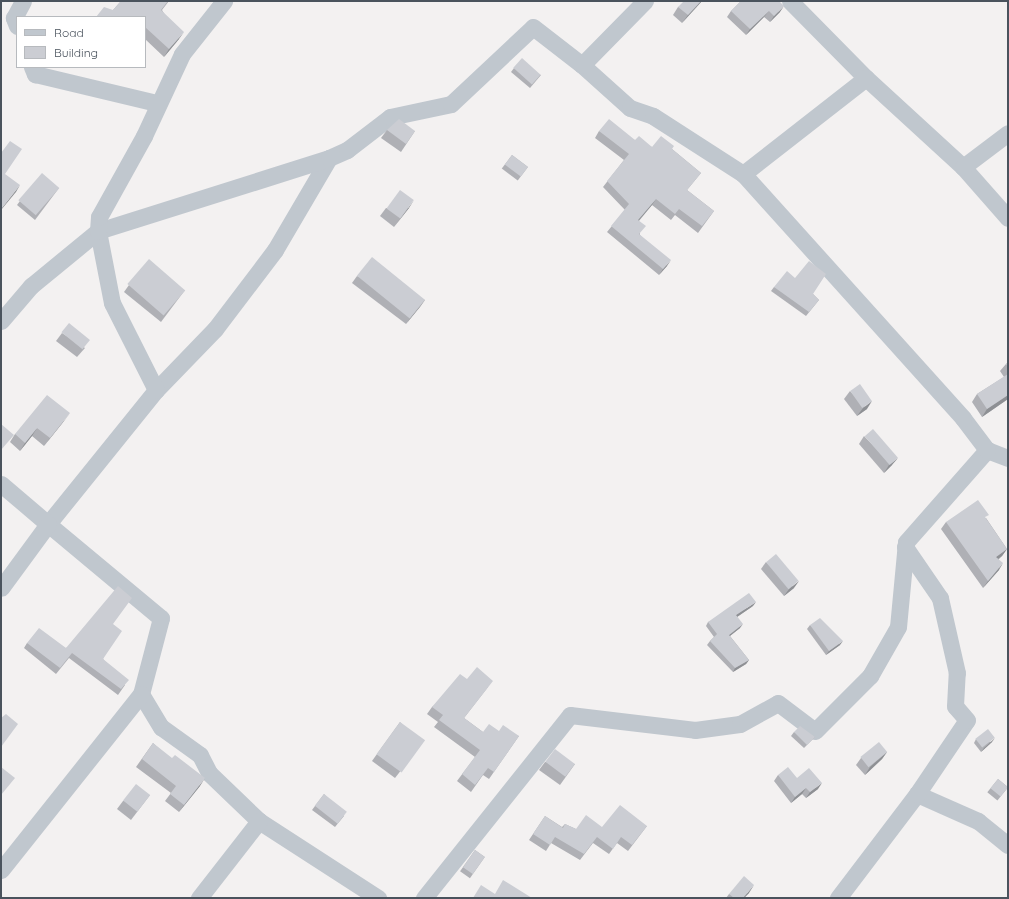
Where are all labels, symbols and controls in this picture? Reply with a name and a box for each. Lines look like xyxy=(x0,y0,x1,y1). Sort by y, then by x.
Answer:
legend xyxy=(16,16,146,68)
text: Road xyxy=(54,25,84,40)
text: Building xyxy=(54,45,98,60)

